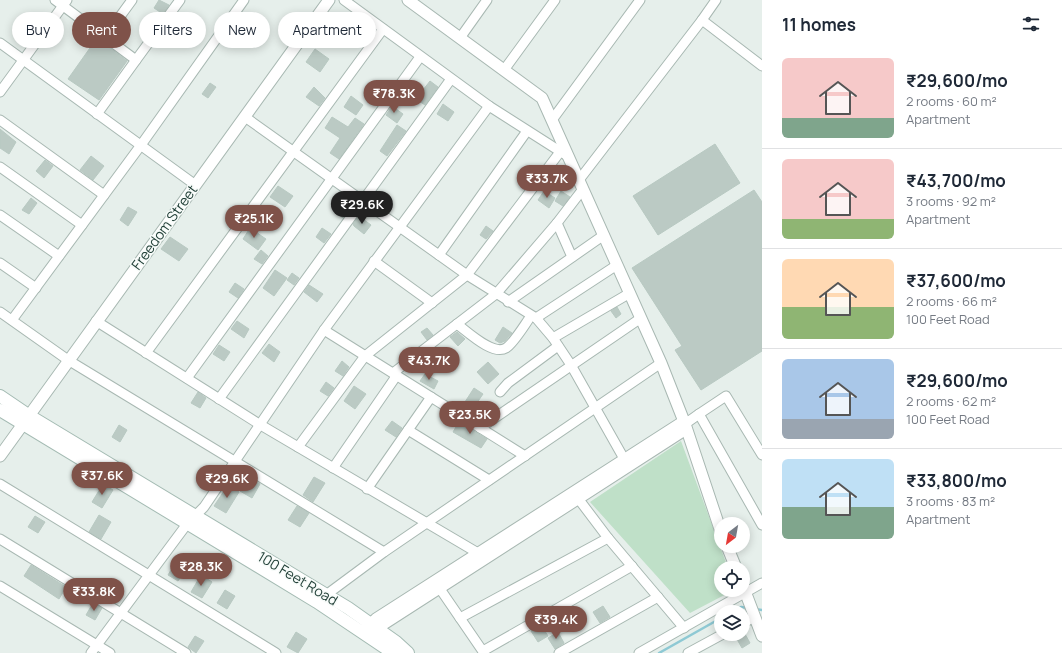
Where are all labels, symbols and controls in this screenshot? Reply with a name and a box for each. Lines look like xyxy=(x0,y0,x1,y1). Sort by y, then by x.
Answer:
chip: Buy xyxy=(12,12,64,48)
chip: Rent xyxy=(72,12,131,48)
chip: Filters xyxy=(139,12,206,48)
chip: New xyxy=(214,12,270,48)
chip: Apartment xyxy=(278,12,376,48)
text: 11 homes xyxy=(782,13,856,36)
icon: filters xyxy=(1020,13,1042,35)
text: ₹29,600/mo xyxy=(906,69,1008,92)
icon: home xyxy=(814,74,862,122)
pin: ₹78.3K xyxy=(361,80,427,114)
text: ₹78.3K xyxy=(373,84,415,102)
text: 2 rooms · 60 m² xyxy=(906,92,997,110)
text: Apartment xyxy=(906,110,970,128)
pin: ₹33.7K xyxy=(514,165,580,199)
text: ₹33.7K xyxy=(526,169,568,187)
text: ₹43,700/mo xyxy=(906,169,1006,192)
icon: home xyxy=(814,175,862,223)
street label: Freedom Street xyxy=(127,180,202,273)
pin: ₹29.6K xyxy=(329,191,395,225)
text: 3 rooms · 92 m² xyxy=(906,192,996,210)
text: ₹29.6K xyxy=(340,195,384,213)
pin: ₹25.1K xyxy=(221,205,287,239)
text: ₹25.1K xyxy=(234,209,274,227)
text: Apartment xyxy=(906,210,970,228)
text: ₹37,600/mo xyxy=(906,269,1006,292)
icon: home xyxy=(814,275,862,323)
text: 2 rooms · 66 m² xyxy=(906,292,997,310)
text: 100 Feet Road xyxy=(906,310,990,328)
pin: ₹43.7K xyxy=(396,347,462,381)
text: ₹43.7K xyxy=(408,351,450,369)
text: ₹29,600/mo xyxy=(906,369,1008,392)
icon: home xyxy=(814,375,862,423)
text: 2 rooms · 62 m² xyxy=(906,392,996,410)
pin: ₹23.5K xyxy=(437,401,503,435)
text: ₹23.5K xyxy=(448,405,492,423)
text: 100 Feet Road xyxy=(906,410,990,428)
pin: ₹37.6K xyxy=(69,462,135,496)
pin: ₹29.6K xyxy=(194,465,260,499)
text: ₹37.6K xyxy=(81,466,123,484)
text: ₹29.6K xyxy=(205,469,249,487)
text: ₹33,800/mo xyxy=(906,469,1007,492)
icon: home xyxy=(814,475,862,523)
text: 3 rooms · 83 m² xyxy=(906,492,995,510)
text: Apartment xyxy=(906,510,970,528)
north arrow xyxy=(714,517,750,553)
map controls xyxy=(714,517,750,641)
street label: 100 Feet Road xyxy=(254,547,342,609)
pin: ₹28.3K xyxy=(168,553,234,587)
text: ₹28.3K xyxy=(179,557,223,575)
button: locate xyxy=(714,561,750,597)
pin: ₹33.8K xyxy=(61,578,127,612)
text: ₹33.8K xyxy=(72,582,116,600)
button: layers xyxy=(714,605,750,641)
pin: ₹39.4K xyxy=(523,606,589,640)
text: ₹39.4K xyxy=(534,610,578,628)

